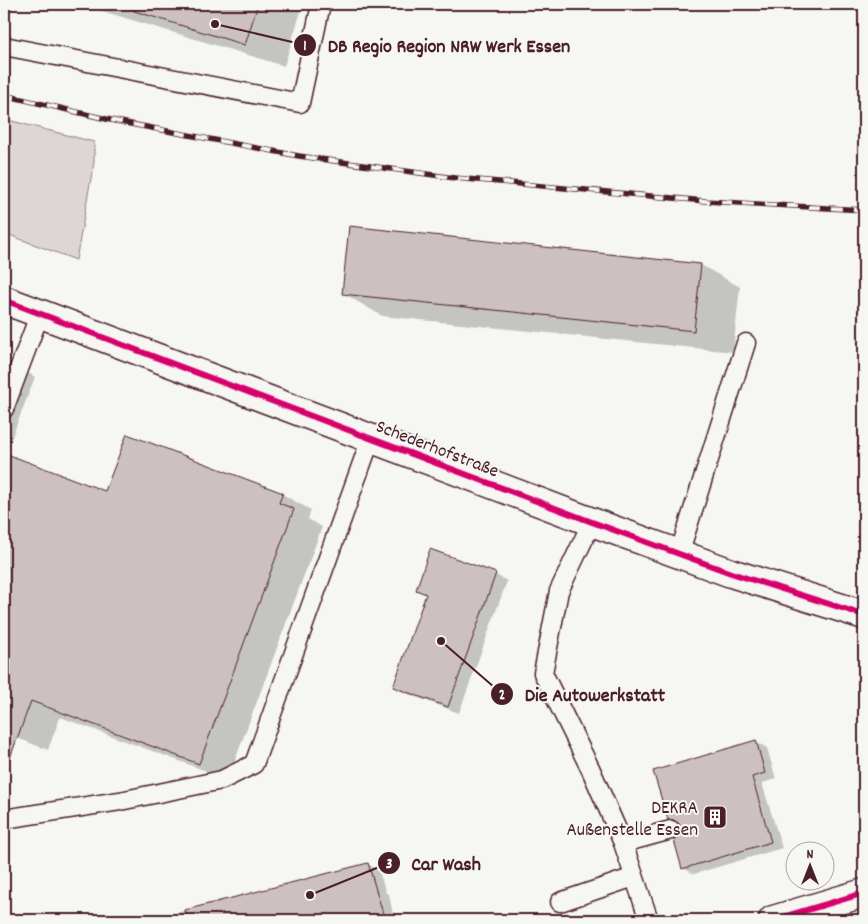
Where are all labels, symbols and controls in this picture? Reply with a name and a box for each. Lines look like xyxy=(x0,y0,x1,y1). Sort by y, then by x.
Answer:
callout: DB Regio Region NRW Werk Essen xyxy=(293,28,581,63)
text: DB Regio Region NRW Werk Essen xyxy=(328,34,570,62)
text: 1 xyxy=(303,36,307,58)
street label: Schederhofstraße xyxy=(371,414,502,486)
callout: Die Autowerkstatt xyxy=(489,676,675,711)
text: Die Autowerkstatt xyxy=(525,683,666,711)
text: 2 xyxy=(499,685,505,707)
place label: DEKRA Außenstelle Essen xyxy=(566,796,698,845)
building icon: DEKRA Außenstelle Essen xyxy=(702,804,728,830)
north arrow xyxy=(786,842,836,892)
callout: Car Wash xyxy=(376,845,491,880)
text: N xyxy=(807,845,814,865)
text: Car Wash xyxy=(411,852,481,880)
text: 3 xyxy=(386,854,393,876)

